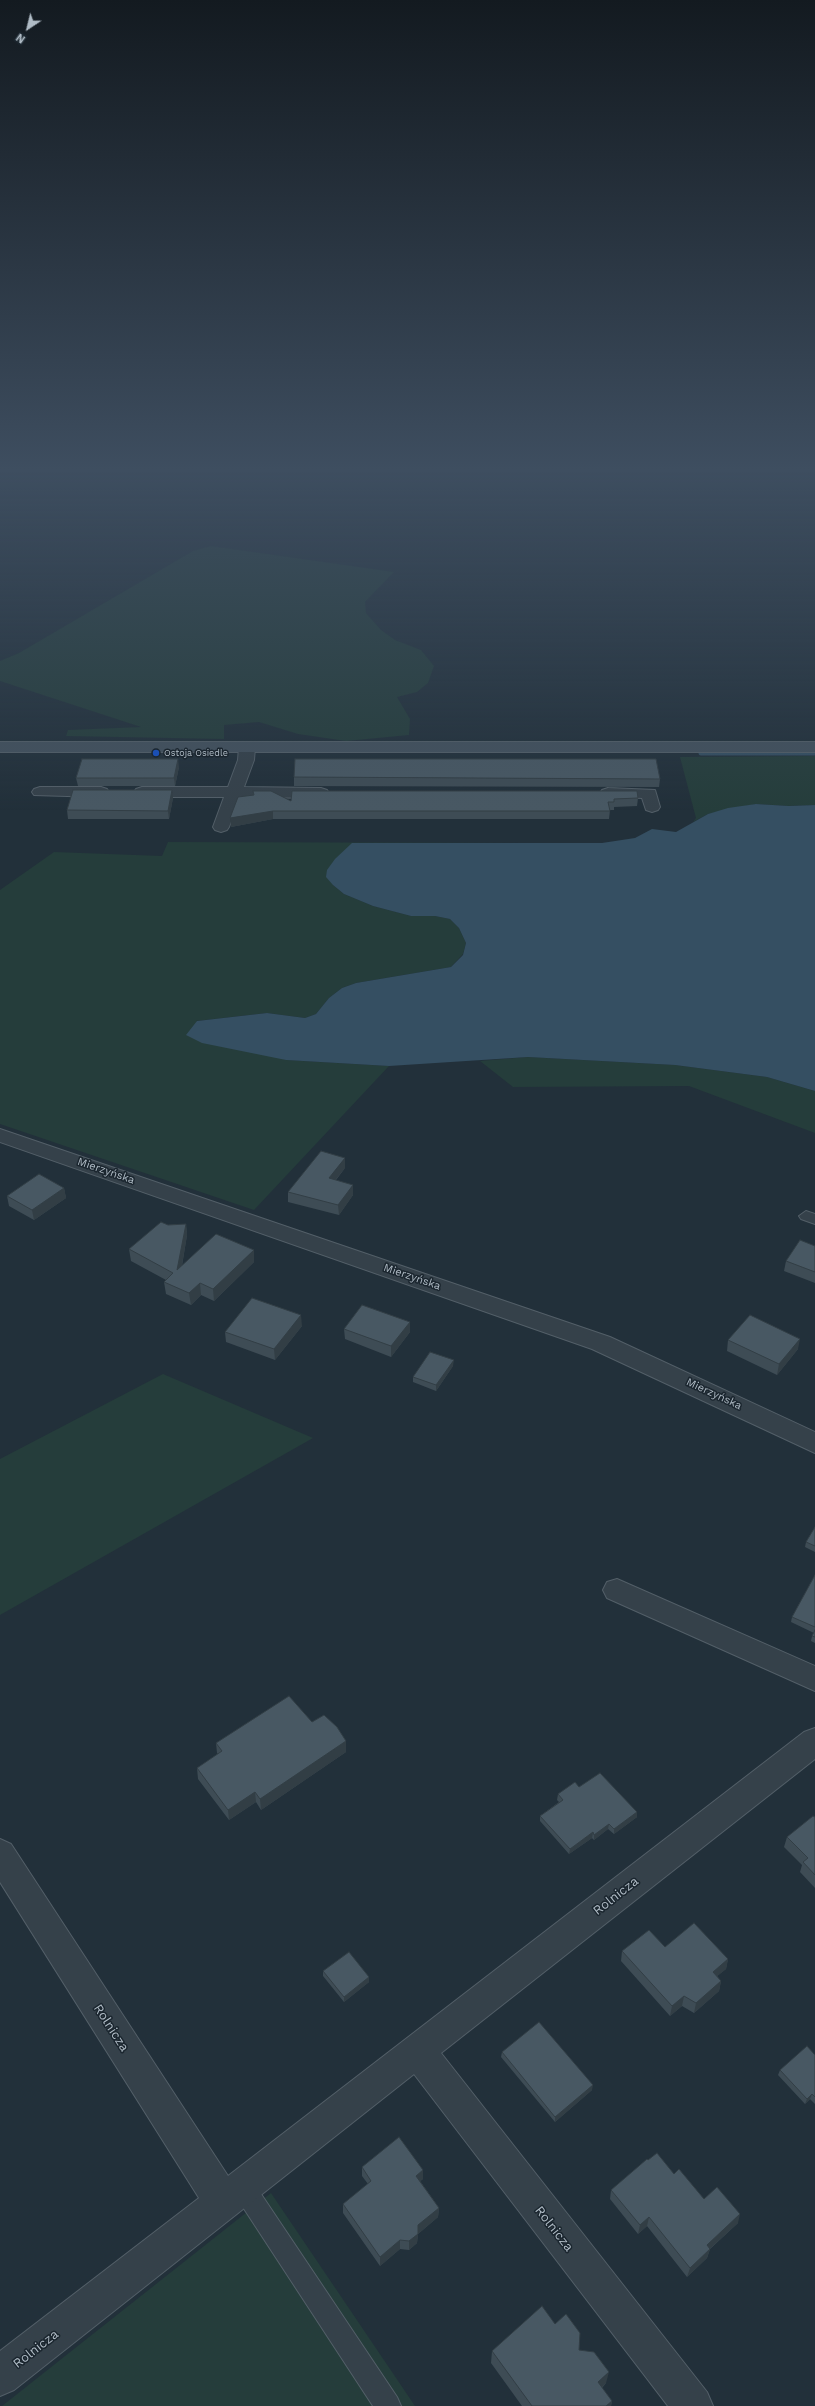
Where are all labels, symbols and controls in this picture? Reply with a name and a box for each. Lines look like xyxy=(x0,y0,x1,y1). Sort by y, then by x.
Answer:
north arrow xyxy=(8,8,48,48)
text: N xyxy=(14,31,28,46)
marker: Ostoja Osiedle xyxy=(151,748,161,758)
place label: Ostoja Osiedle xyxy=(164,748,228,758)
street label: Mierzyńska xyxy=(76,1155,136,1187)
street label: Mierzyńska xyxy=(382,1261,442,1293)
street label: Mierzyńska xyxy=(684,1375,744,1413)
street label: Rolnicza xyxy=(590,1873,642,1919)
street label: Rolnicza xyxy=(90,2001,132,2055)
street label: Rolnicza xyxy=(531,2203,577,2255)
street label: Rolnicza xyxy=(10,2326,62,2372)

